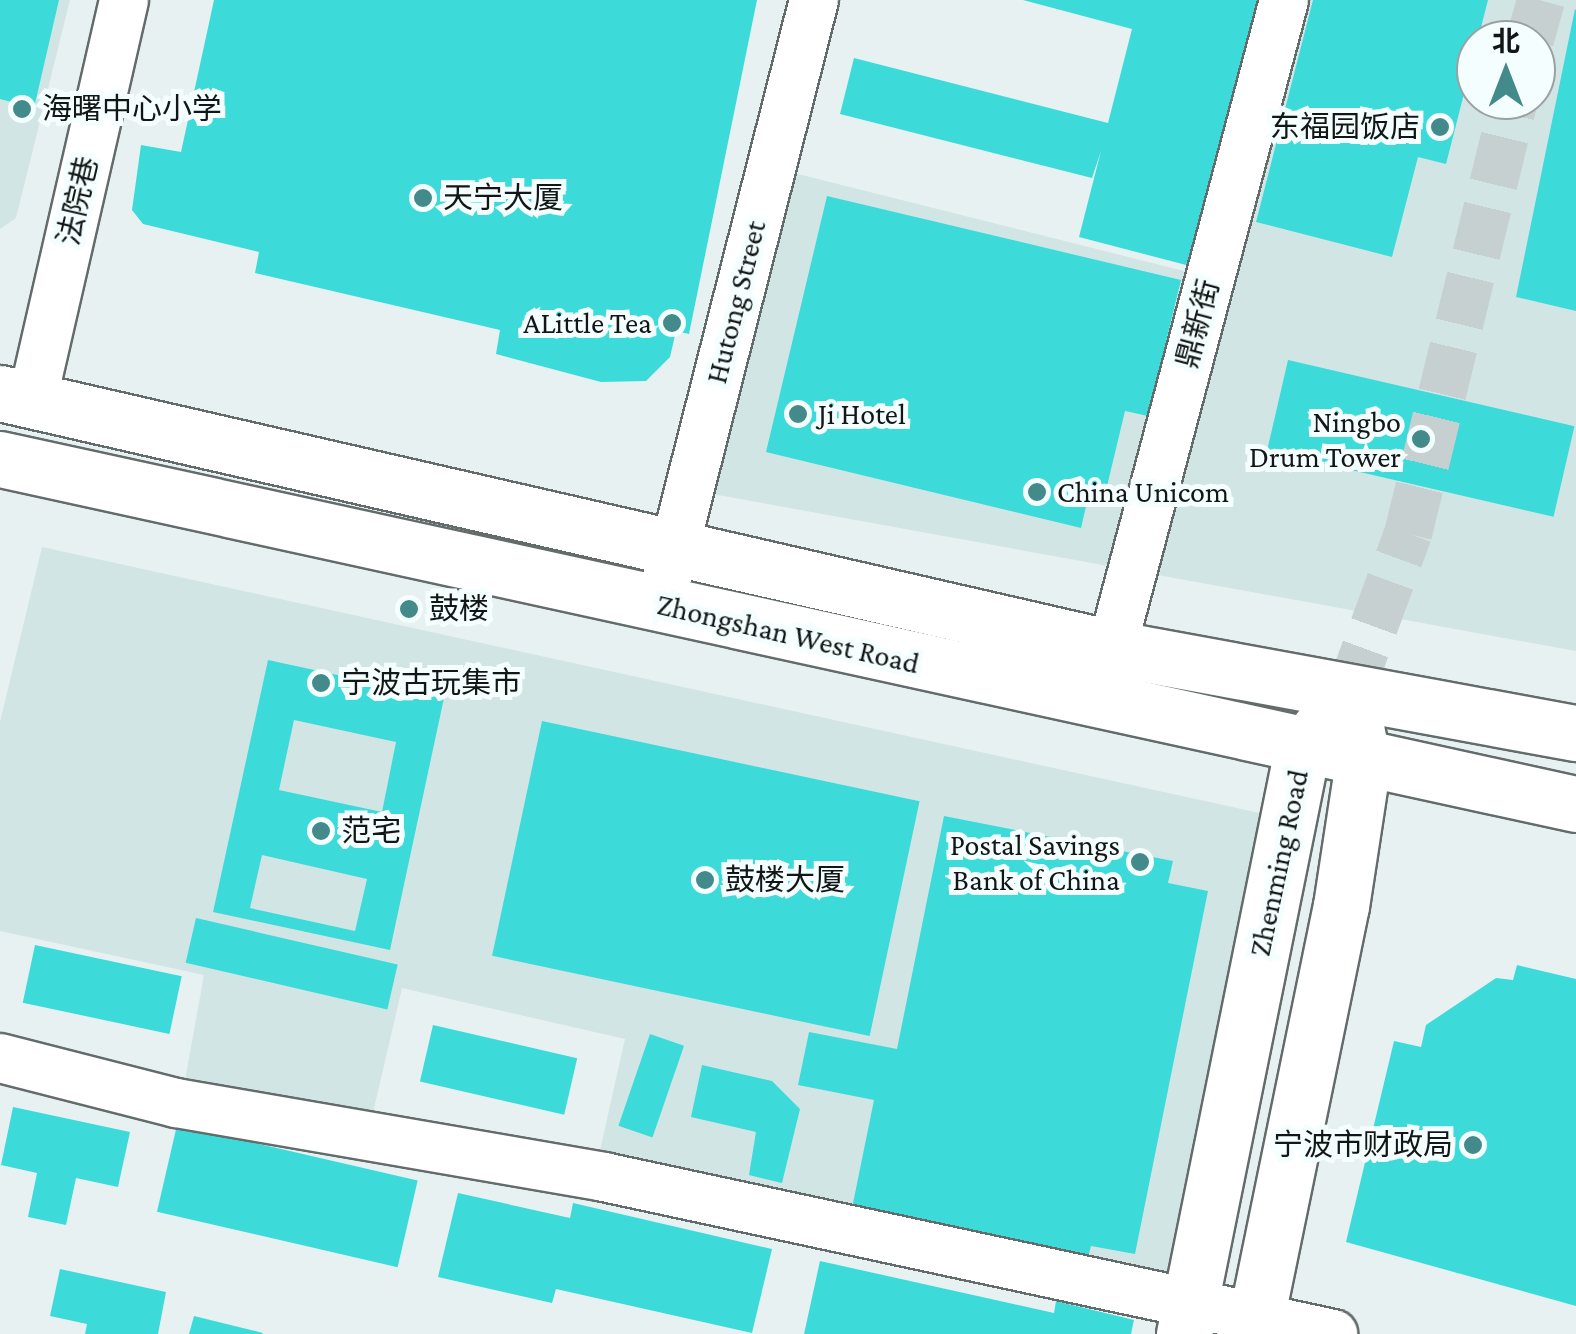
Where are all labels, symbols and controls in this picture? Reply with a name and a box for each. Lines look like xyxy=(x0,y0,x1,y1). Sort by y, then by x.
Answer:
north arrow xyxy=(1456,20,1556,120)
text: 北 xyxy=(1492,26,1520,57)
place label: 海曙中心小学 xyxy=(42,91,222,127)
marker: 海曙中心小学 xyxy=(11,98,33,120)
place label: 东福园饭店 xyxy=(1270,109,1420,145)
marker: 东福园饭店 xyxy=(1429,116,1451,138)
street label: 法院巷 xyxy=(50,153,106,249)
place label: 天宁大厦 xyxy=(443,180,563,216)
marker: 天宁大厦 xyxy=(412,187,434,209)
street label: Hutong Street xyxy=(698,217,774,387)
street label: 鼎新街 xyxy=(1169,276,1227,372)
place label: ALittle Tea xyxy=(523,305,652,341)
marker: ALittle Tea xyxy=(661,312,683,334)
place label: Ji Hotel xyxy=(818,396,906,432)
marker: Ji Hotel xyxy=(787,403,809,425)
place label: Ningbo Drum Tower xyxy=(1249,404,1401,474)
marker: Ningbo Drum Tower xyxy=(1410,428,1432,450)
place label: China Unicom xyxy=(1057,474,1229,510)
marker: China Unicom xyxy=(1026,481,1048,503)
street label: Zhongshan West Road xyxy=(653,586,923,682)
place label: 鼓楼 xyxy=(429,591,489,627)
marker: 鼓楼 xyxy=(398,598,420,620)
place label: 宁波古玩集市 xyxy=(341,665,521,701)
marker: 宁波古玩集市 xyxy=(310,672,332,694)
street label: Zhenming Road xyxy=(1242,766,1316,960)
place label: 范宅 xyxy=(341,813,401,849)
marker: 范宅 xyxy=(310,820,332,842)
place label: Postal Savings Bank of China xyxy=(950,827,1120,898)
marker: Postal Savings Bank of China xyxy=(1129,851,1151,873)
place label: 鼓楼大厦 xyxy=(725,862,845,898)
marker: 鼓楼大厦 xyxy=(694,869,716,891)
place label: 宁波市财政局 xyxy=(1273,1127,1453,1163)
marker: 宁波市财政局 xyxy=(1462,1134,1484,1156)

